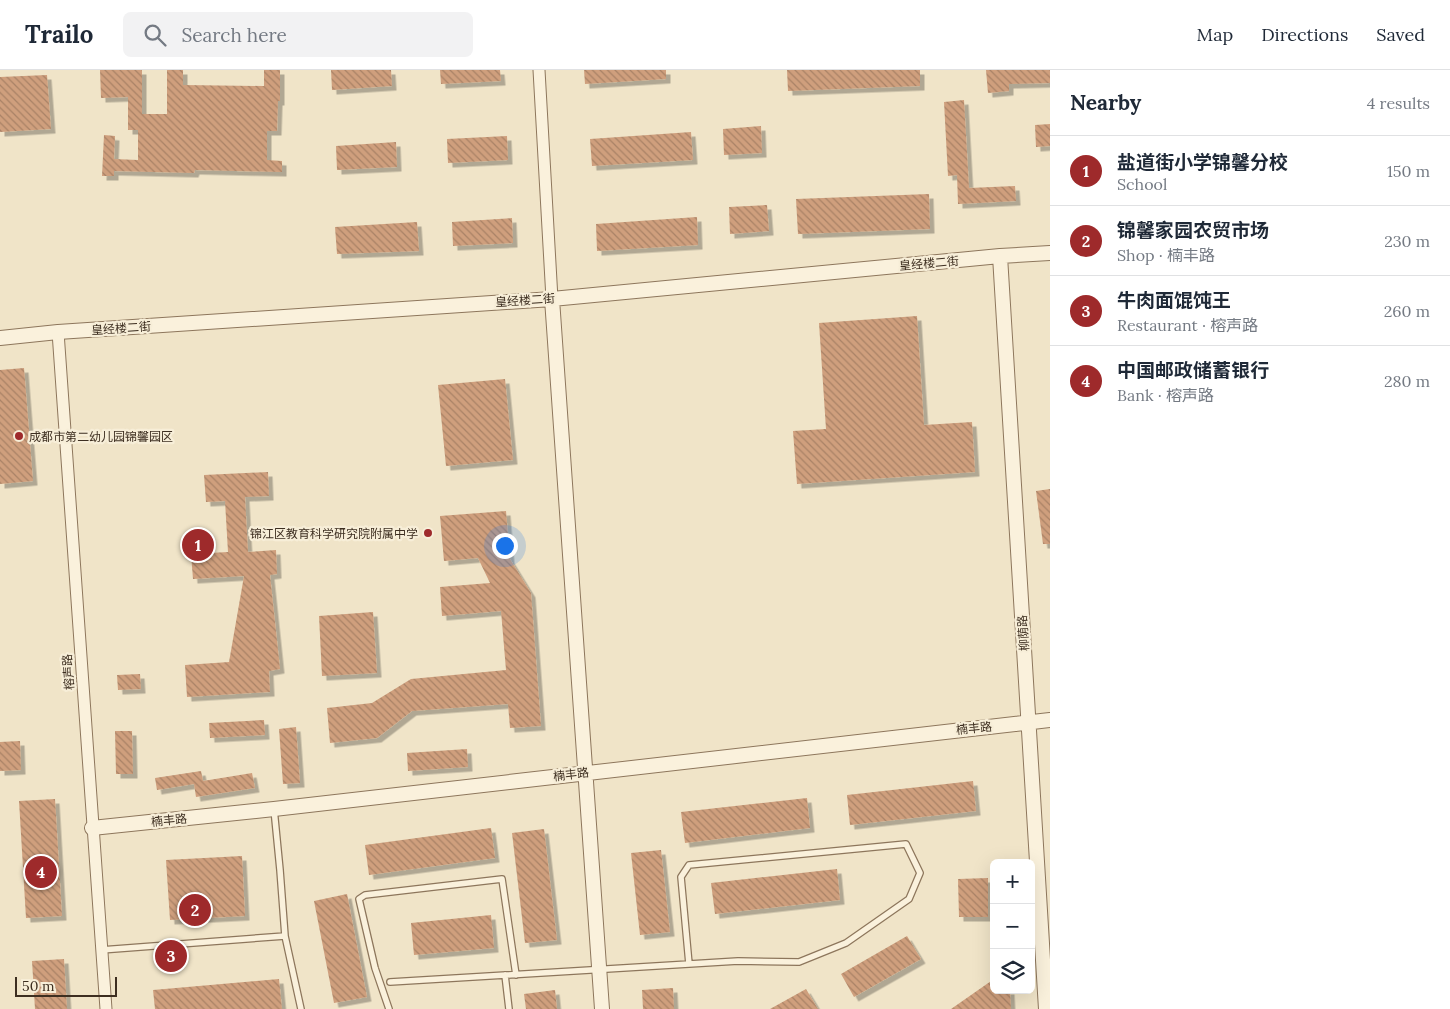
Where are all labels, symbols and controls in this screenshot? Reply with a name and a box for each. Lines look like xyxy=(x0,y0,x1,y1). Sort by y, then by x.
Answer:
search box xyxy=(123,12,473,57)
text: Trailo xyxy=(25,19,93,50)
icon: search xyxy=(141,21,169,49)
text: Search here xyxy=(181,23,287,47)
text: Map xyxy=(1197,23,1233,46)
text: Directions xyxy=(1261,23,1348,46)
text: Saved xyxy=(1376,23,1425,46)
text: Nearby xyxy=(1070,89,1141,116)
text: 4 results xyxy=(1367,93,1430,113)
text: 盐道街小学锦馨分校 xyxy=(1117,150,1288,174)
text: 1 xyxy=(1083,161,1089,181)
text: 150 m xyxy=(1387,161,1430,181)
text: School xyxy=(1117,174,1167,194)
text: 锦馨家园农贸市场 xyxy=(1117,218,1269,242)
text: 2 xyxy=(1082,231,1090,251)
text: 230 m xyxy=(1384,231,1430,251)
text: Shop · 楠丰路 xyxy=(1117,245,1215,265)
street label: 皇经楼二街 xyxy=(898,253,960,273)
text: 牛肉面馄饨王 xyxy=(1117,288,1231,312)
street label: 皇经楼二街 xyxy=(495,290,555,310)
text: 3 xyxy=(1082,301,1090,321)
text: 260 m xyxy=(1384,301,1430,321)
text: Restaurant · 榕声路 xyxy=(1117,315,1258,335)
street label: 皇经楼二街 xyxy=(91,318,151,338)
text: 中国邮政储蓄银行 xyxy=(1117,358,1269,382)
text: 4 xyxy=(1082,371,1090,391)
text: 280 m xyxy=(1384,371,1430,391)
text: Bank · 榕声路 xyxy=(1117,385,1214,405)
place label: 成都市第二幼儿园锦馨园区 xyxy=(29,429,173,444)
marker: 成都市第二幼儿园锦馨园区 xyxy=(13,430,25,442)
pin: 1 xyxy=(182,526,214,564)
place label: 锦江区教育科学研究院附属中学 xyxy=(250,526,418,541)
marker: 锦江区教育科学研究院附属中学 xyxy=(422,527,434,539)
your location xyxy=(492,533,518,559)
street label: 柳荫路 xyxy=(1014,615,1032,651)
street label: 榕声路 xyxy=(59,654,77,690)
street label: 楠丰路 xyxy=(955,719,993,737)
street label: 楠丰路 xyxy=(552,764,590,784)
street label: 楠丰路 xyxy=(150,811,188,829)
pin: 4 xyxy=(25,853,57,891)
map controls xyxy=(990,859,1035,994)
button: + xyxy=(990,859,1035,904)
pin: 2 xyxy=(179,891,211,929)
button: − xyxy=(990,904,1035,949)
pin: 3 xyxy=(155,937,187,975)
button: layers xyxy=(990,949,1035,994)
scale bar xyxy=(15,974,118,997)
text: 50 m xyxy=(22,977,55,995)

